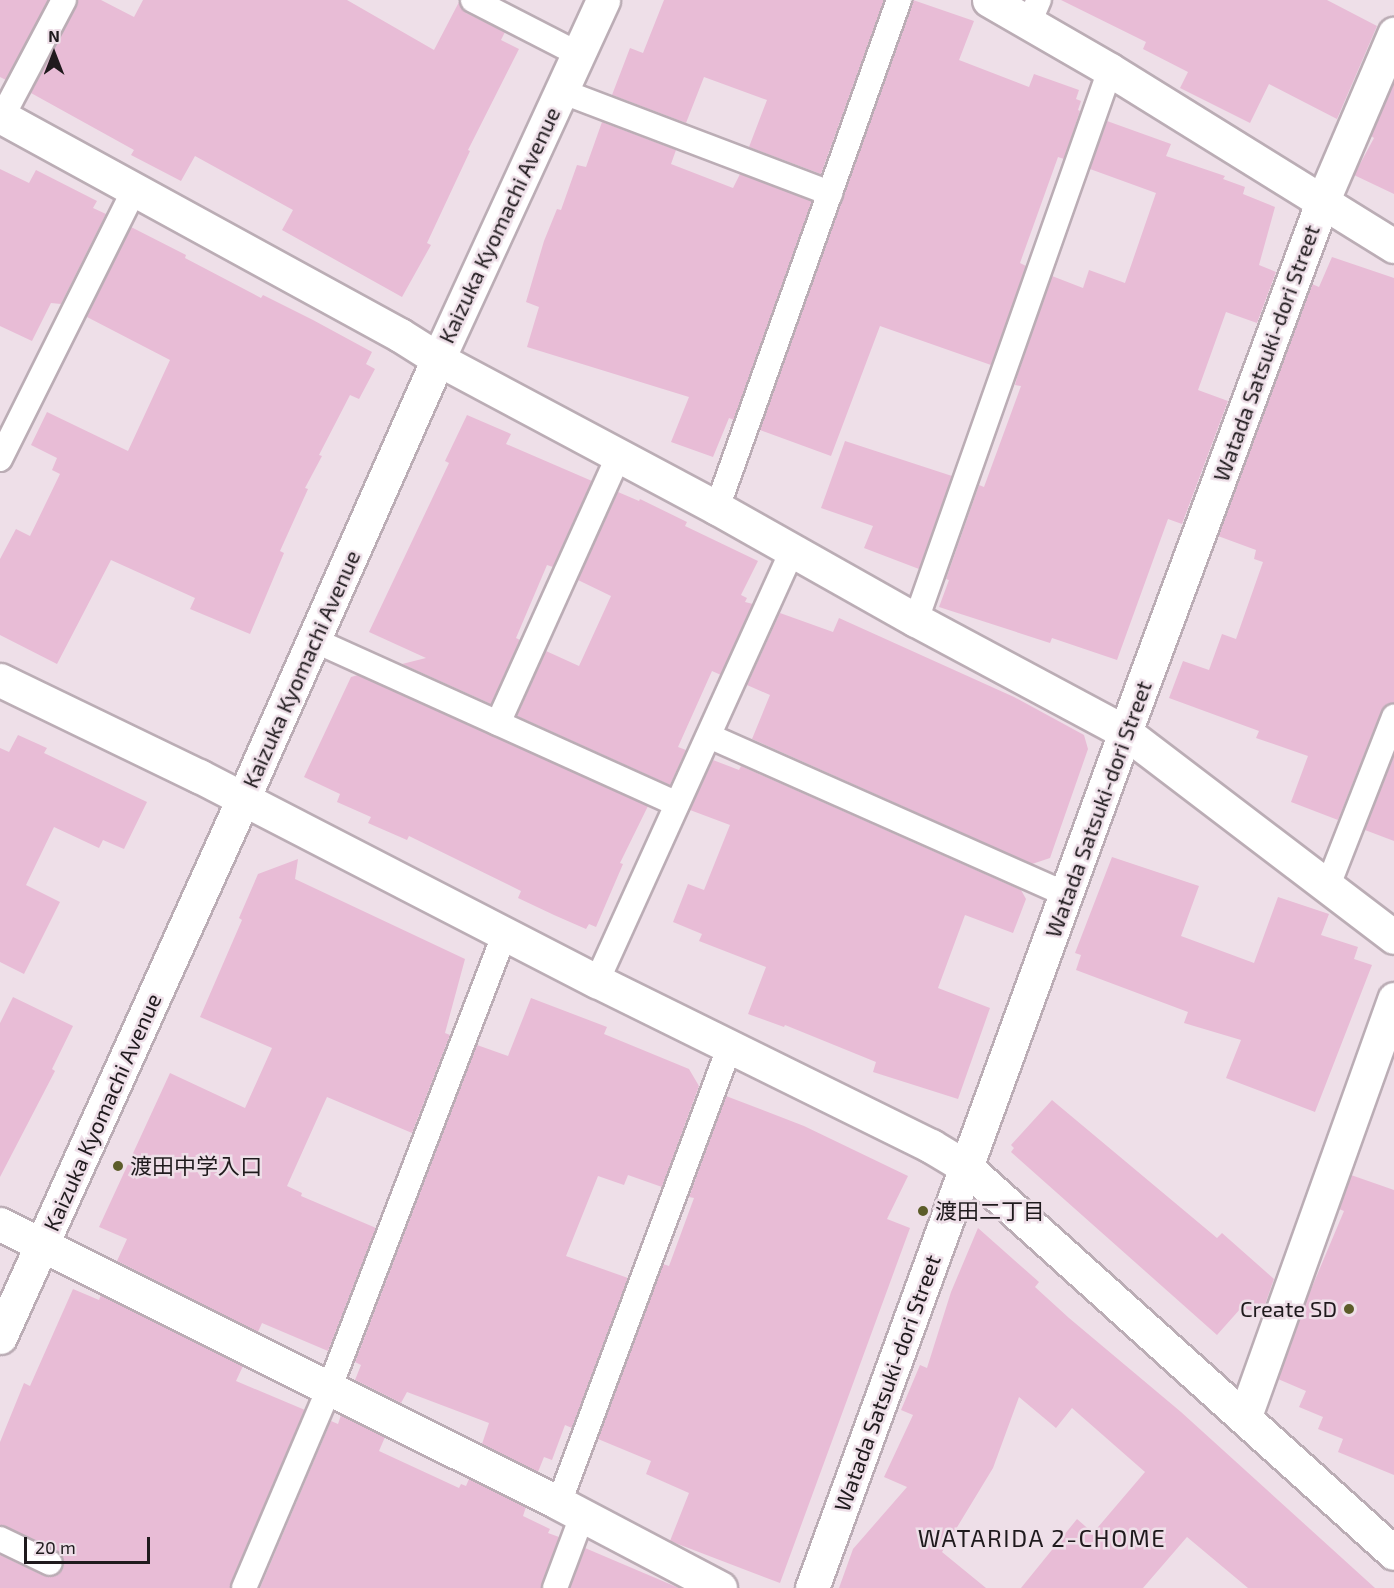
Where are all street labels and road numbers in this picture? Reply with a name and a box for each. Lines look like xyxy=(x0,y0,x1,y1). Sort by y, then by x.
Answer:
street label: Kaizuka Kyomachi Avenue xyxy=(433,103,565,347)
street label: Watada Satsuki-dori Street xyxy=(1207,221,1325,485)
street label: Kaizuka Kyomachi Avenue xyxy=(237,546,365,792)
street label: Watada Satsuki-dori Street xyxy=(1039,677,1157,941)
street label: Kaizuka Kyomachi Avenue xyxy=(38,989,166,1235)
street label: Watada Satsuki-dori Street xyxy=(828,1251,946,1515)

